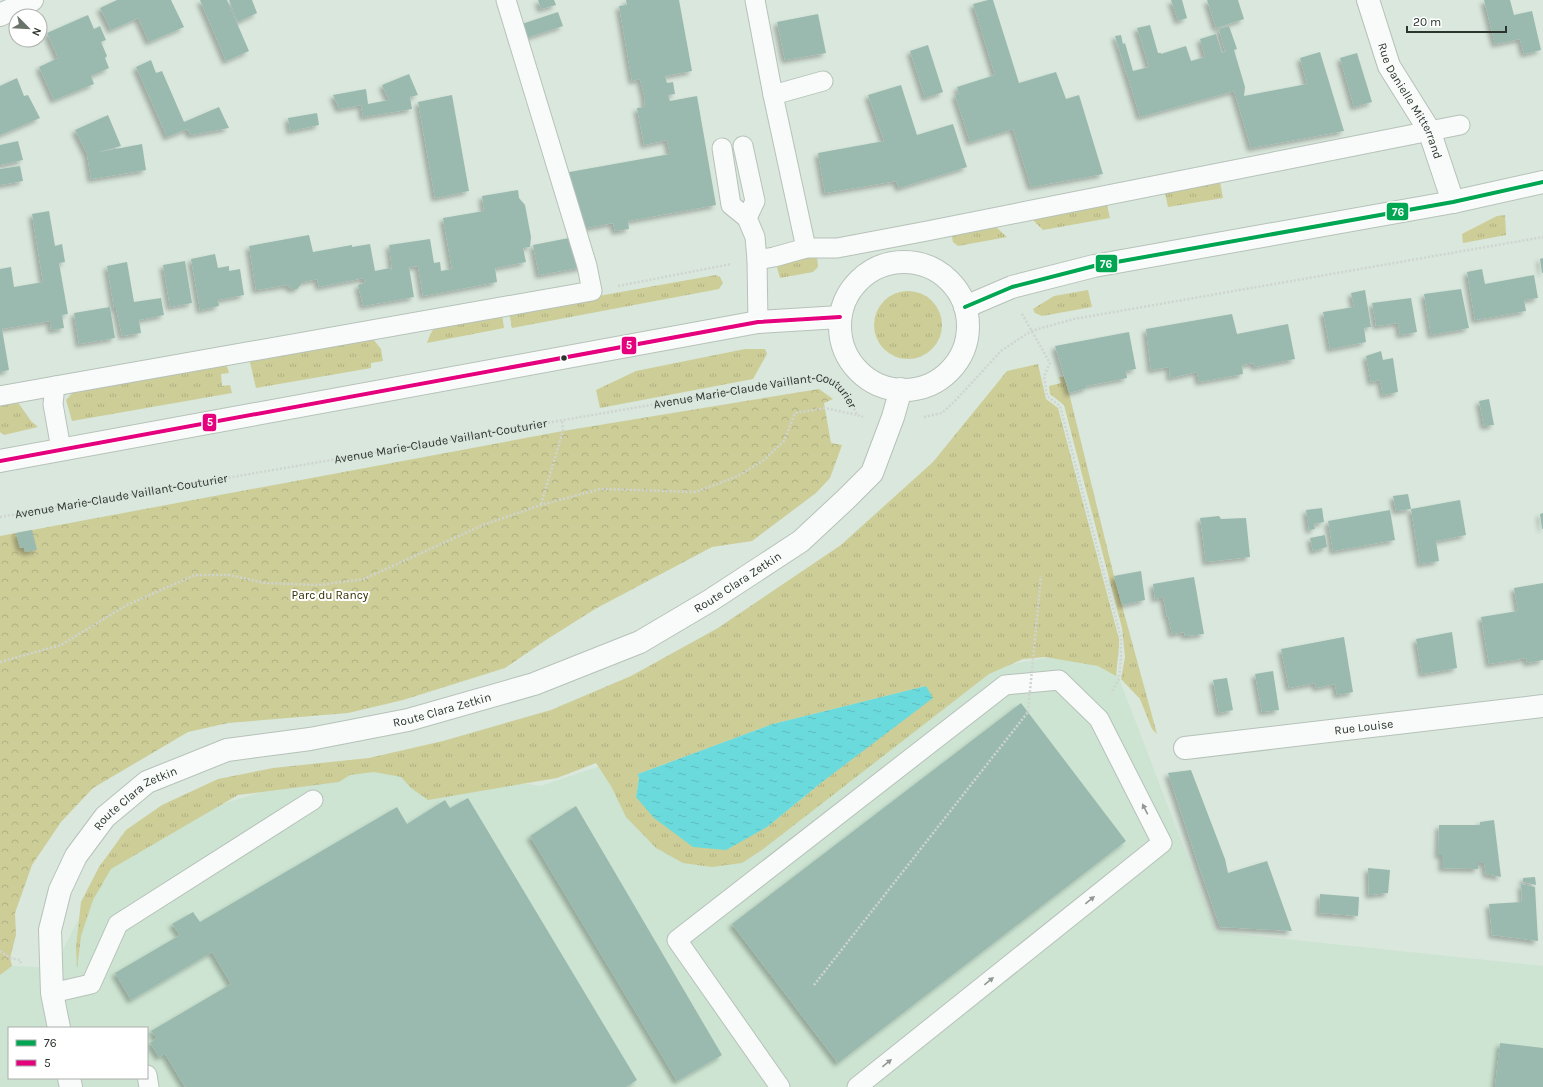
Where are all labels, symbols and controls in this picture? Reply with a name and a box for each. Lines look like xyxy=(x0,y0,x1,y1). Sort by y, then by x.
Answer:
north arrow xyxy=(8,8,48,48)
scale bar xyxy=(1407,8,1506,34)
text: 20 m xyxy=(1413,15,1441,29)
text: N xyxy=(29,26,44,38)
street label: Rue Danielle Mitterrand xyxy=(1375,41,1445,161)
line badge: 76 xyxy=(1386,202,1409,221)
text: 76 xyxy=(1392,206,1404,219)
line badge: 76 xyxy=(1095,254,1118,273)
text: 76 xyxy=(1100,258,1112,271)
line badge: 5 xyxy=(621,336,637,355)
text: 5 xyxy=(626,339,632,352)
unlabelled marker xyxy=(559,353,569,363)
text: Avenue Marie-Claude Vaillant-Couturier xyxy=(652,371,860,411)
street label: Avenue Marie-Claude Vaillant-Couturier xyxy=(644,398,860,420)
line badge: 5 xyxy=(202,413,217,432)
text: 5 xyxy=(207,416,213,429)
street label: Avenue Marie-Claude Vaillant-Couturier xyxy=(333,416,549,466)
street label: Avenue Marie-Claude Vaillant-Couturier xyxy=(14,471,229,521)
street label: Route Clara Zetkin xyxy=(691,549,784,616)
park label: Parc du Rancy xyxy=(292,588,369,602)
street label: Route Clara Zetkin xyxy=(392,690,493,730)
street label: Rue Louise xyxy=(1334,717,1394,737)
street label: Route Clara Zetkin xyxy=(91,764,179,833)
one-way arrow xyxy=(1142,803,1148,815)
one-way arrow xyxy=(1085,896,1096,905)
one-way arrow xyxy=(983,977,994,986)
legend xyxy=(8,1027,148,1079)
text: 76 xyxy=(44,1036,57,1050)
text: 5 xyxy=(44,1056,51,1070)
one-way arrow xyxy=(882,1058,893,1067)

